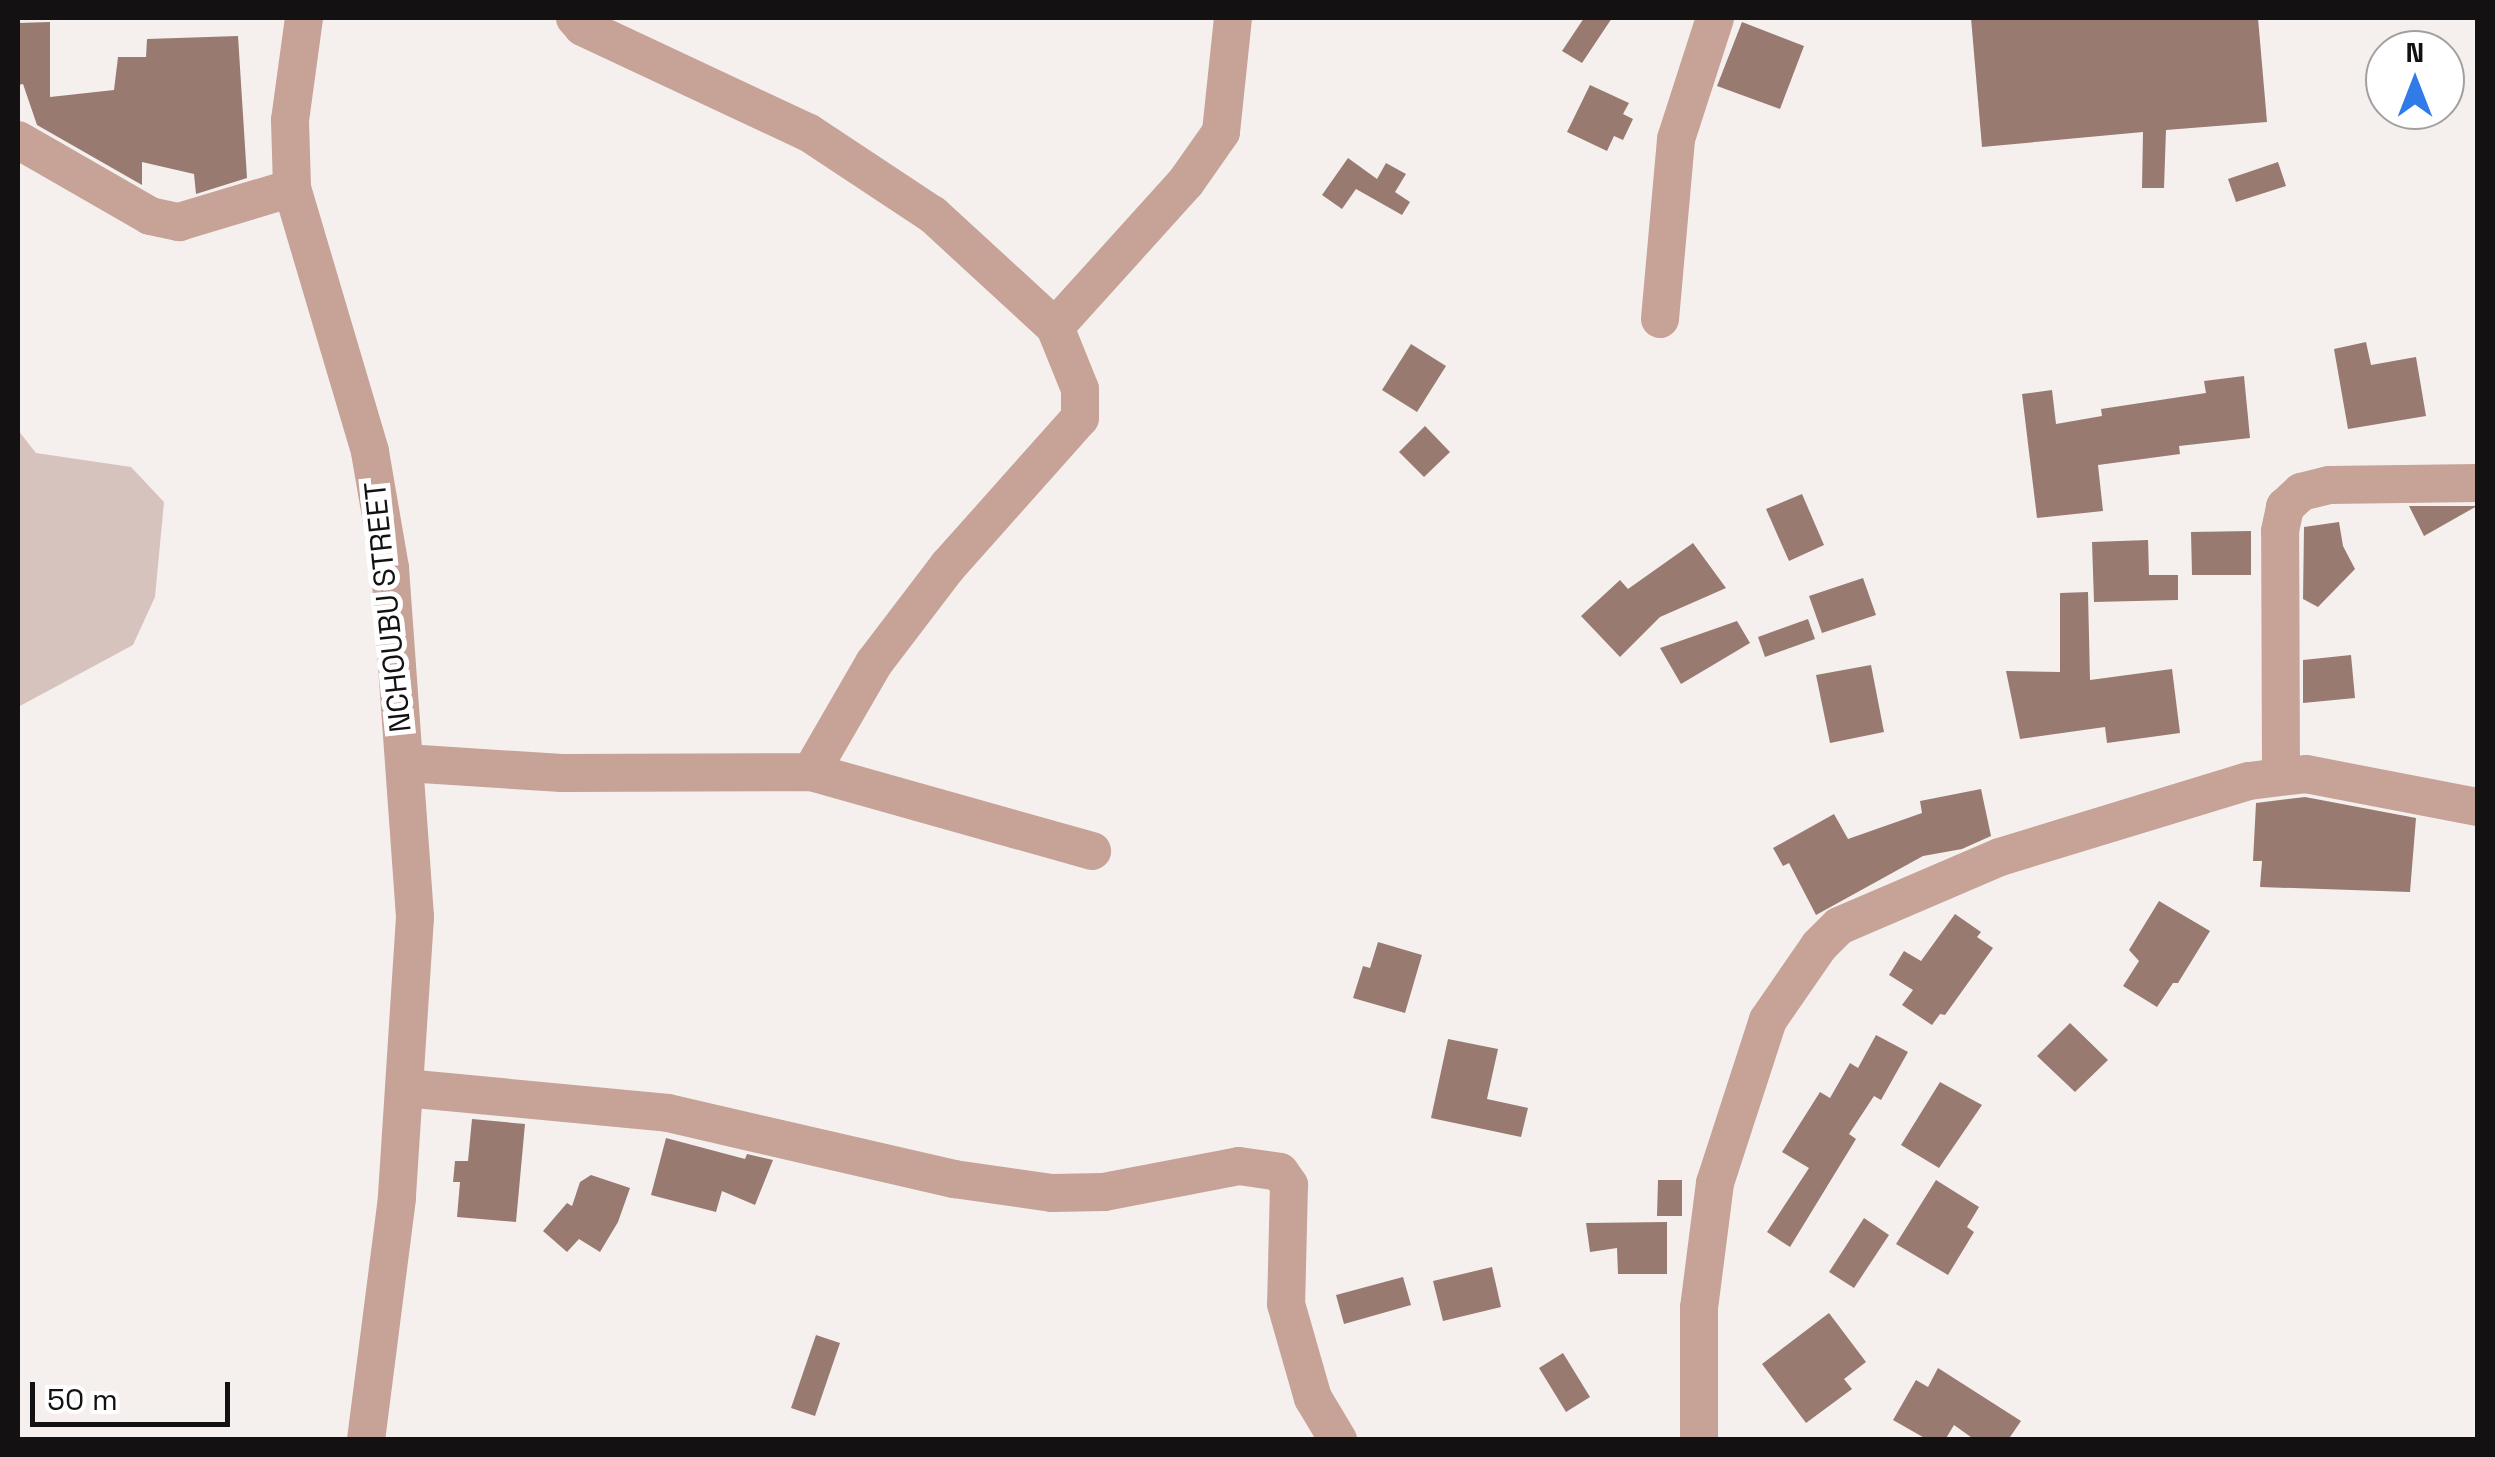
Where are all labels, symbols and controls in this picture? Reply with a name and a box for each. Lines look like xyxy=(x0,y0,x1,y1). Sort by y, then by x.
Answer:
north arrow xyxy=(2365,30,2465,130)
text: N xyxy=(2406,34,2424,70)
street label: NCHOUBU STREET xyxy=(357,480,419,734)
scale bar xyxy=(35,1362,235,1424)
text: 50 m xyxy=(47,1380,118,1419)

